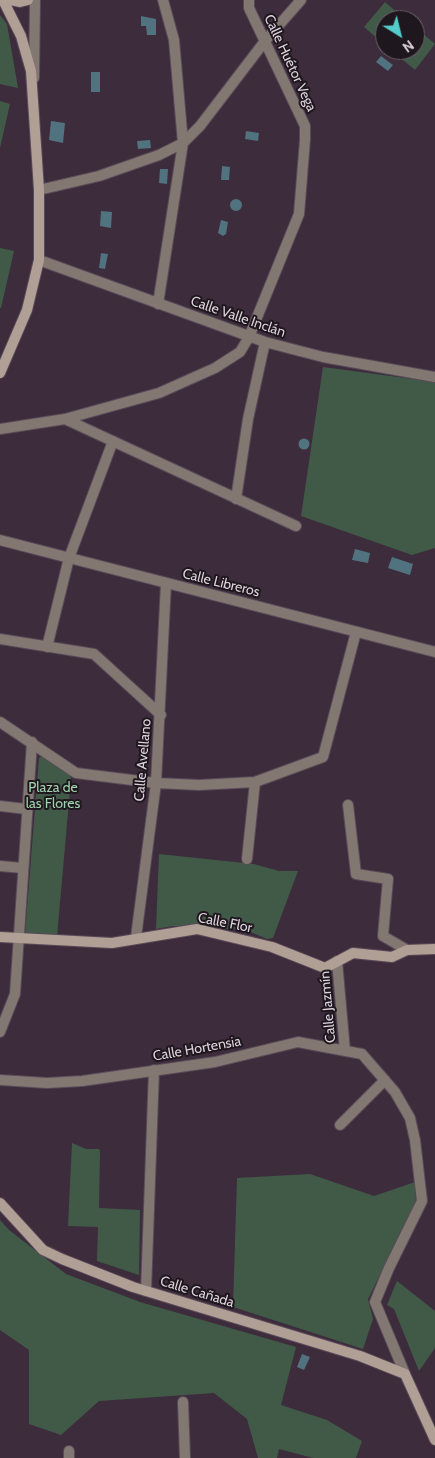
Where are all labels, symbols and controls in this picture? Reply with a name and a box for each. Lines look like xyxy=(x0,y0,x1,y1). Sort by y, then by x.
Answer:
north arrow xyxy=(375,10,425,60)
street label: Calle Huétor Vega xyxy=(260,12,320,114)
text: N xyxy=(399,36,418,57)
street label: Calle Valle Inclán xyxy=(188,293,288,341)
street label: Calle Libreros xyxy=(181,565,261,601)
street label: Calle Avellano xyxy=(131,718,155,802)
park label: Plaza de las Flores xyxy=(26,780,80,812)
street label: Calle Flor xyxy=(196,910,254,936)
street label: Calle Jazmín xyxy=(316,970,340,1044)
street label: Calle Hortensia xyxy=(152,1033,242,1065)
street label: Calle Cañada xyxy=(158,1273,236,1311)

